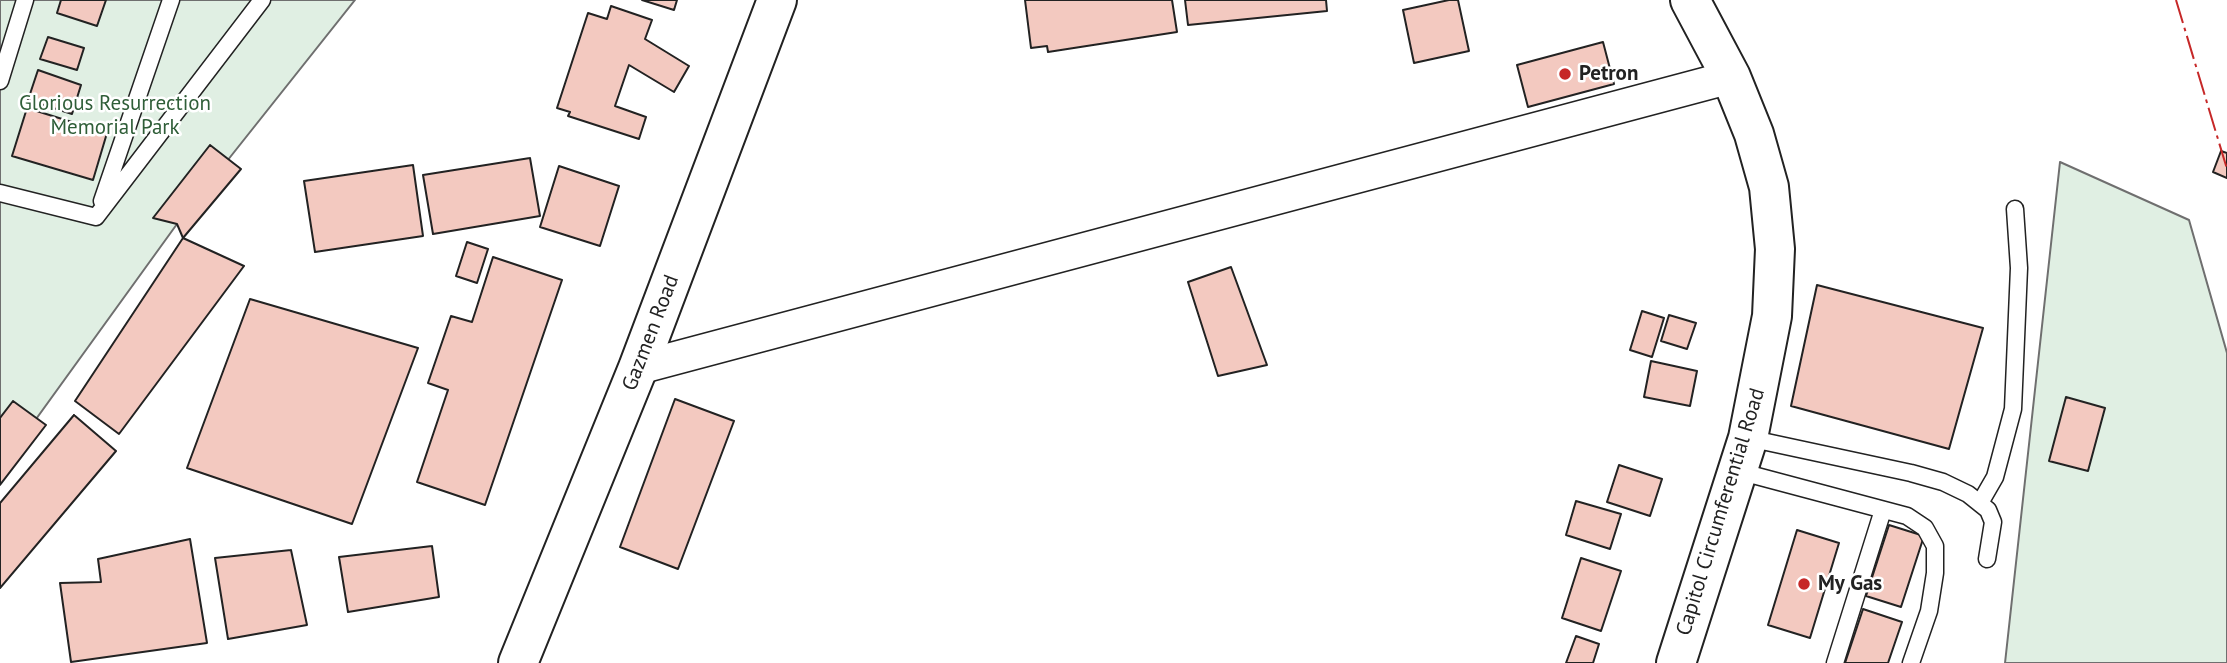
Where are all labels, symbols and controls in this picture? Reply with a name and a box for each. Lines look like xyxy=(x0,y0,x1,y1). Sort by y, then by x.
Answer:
place label: Petron xyxy=(1579,61,1638,87)
marker: Petron xyxy=(1557,66,1573,82)
park label: Glorious Resurrection Memorial Park xyxy=(19,91,211,141)
street label: Gazmen Road xyxy=(617,272,685,394)
street label: Capitol Circumferential Road xyxy=(1671,385,1771,639)
place label: My Gas xyxy=(1818,571,1882,597)
marker: My Gas xyxy=(1796,576,1812,592)

